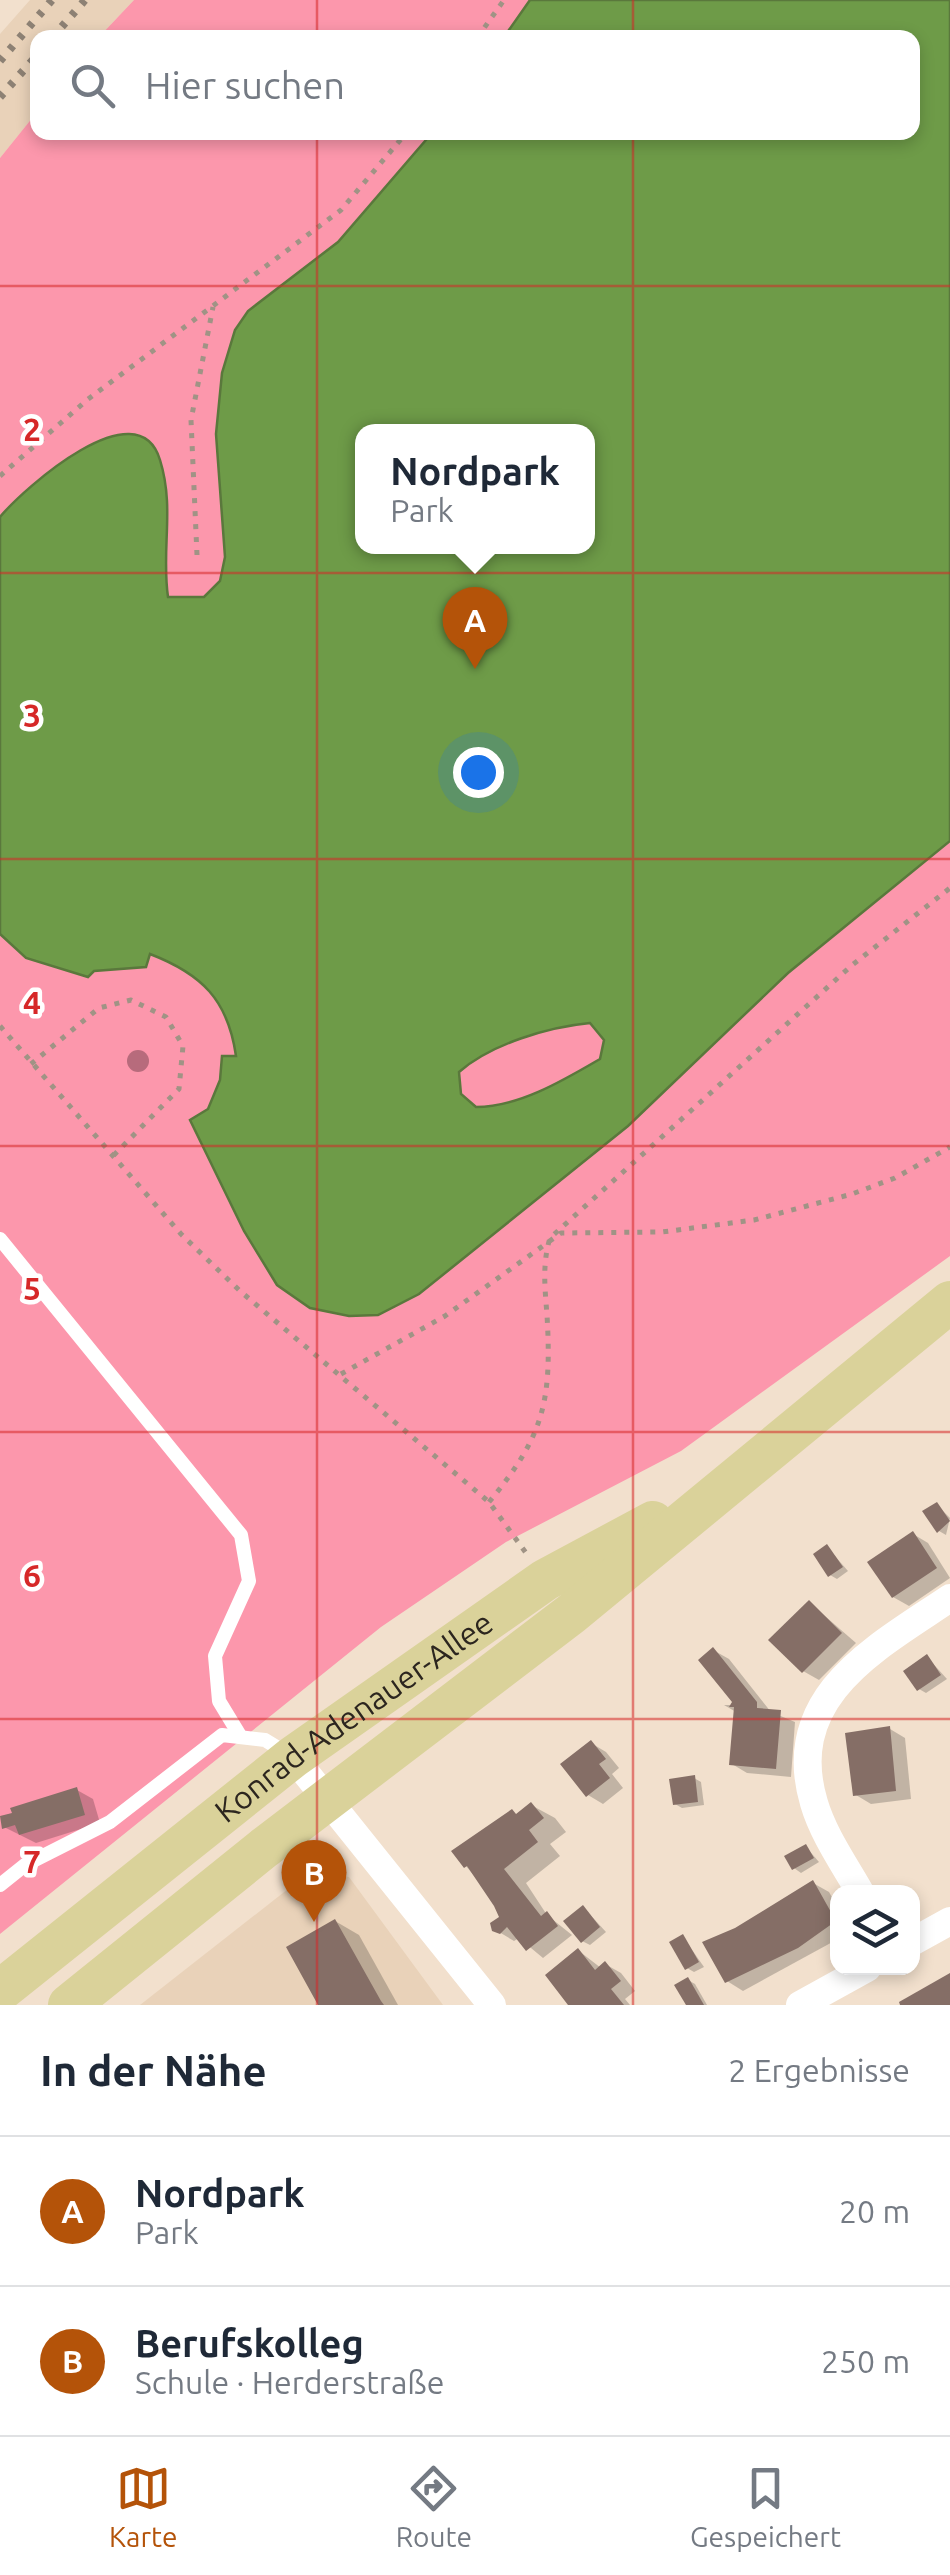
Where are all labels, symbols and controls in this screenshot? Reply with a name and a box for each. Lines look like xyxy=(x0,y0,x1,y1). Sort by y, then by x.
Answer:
search box xyxy=(30,30,920,140)
icon: search xyxy=(65,58,120,113)
text: Hier suchen xyxy=(145,64,345,106)
text: 2 xyxy=(23,411,41,447)
popup xyxy=(355,424,595,554)
text: Nordpark xyxy=(390,450,560,492)
text: Park xyxy=(390,492,454,528)
pin: A xyxy=(442,586,508,669)
text: 3 xyxy=(23,697,41,733)
your location xyxy=(453,747,504,798)
text: 4 xyxy=(23,984,41,1020)
text: 5 xyxy=(23,1270,41,1306)
text: 6 xyxy=(23,1557,41,1593)
street label: Konrad-Adenauer-Allee xyxy=(208,1603,499,1829)
pin: B xyxy=(282,1840,346,1922)
text: 7 xyxy=(23,1843,41,1879)
map controls xyxy=(830,1885,920,1975)
button: layers xyxy=(830,1885,920,1975)
text: In der Nähe xyxy=(40,2047,267,2094)
text: 2 Ergebnisse xyxy=(728,2052,910,2088)
text: Nordpark xyxy=(135,2172,305,2214)
text: A xyxy=(61,2193,84,2229)
text: 20 m xyxy=(839,2193,910,2229)
text: Park xyxy=(135,2214,199,2250)
text: Berufskolleg xyxy=(135,2322,364,2364)
text: B xyxy=(62,2343,83,2379)
text: 250 m xyxy=(821,2343,910,2379)
text: Schule · Herderstraße xyxy=(135,2364,444,2400)
tab: Karte xyxy=(109,2461,178,2552)
tab: Route xyxy=(396,2461,472,2552)
tab: Gespeichert xyxy=(690,2461,841,2552)

